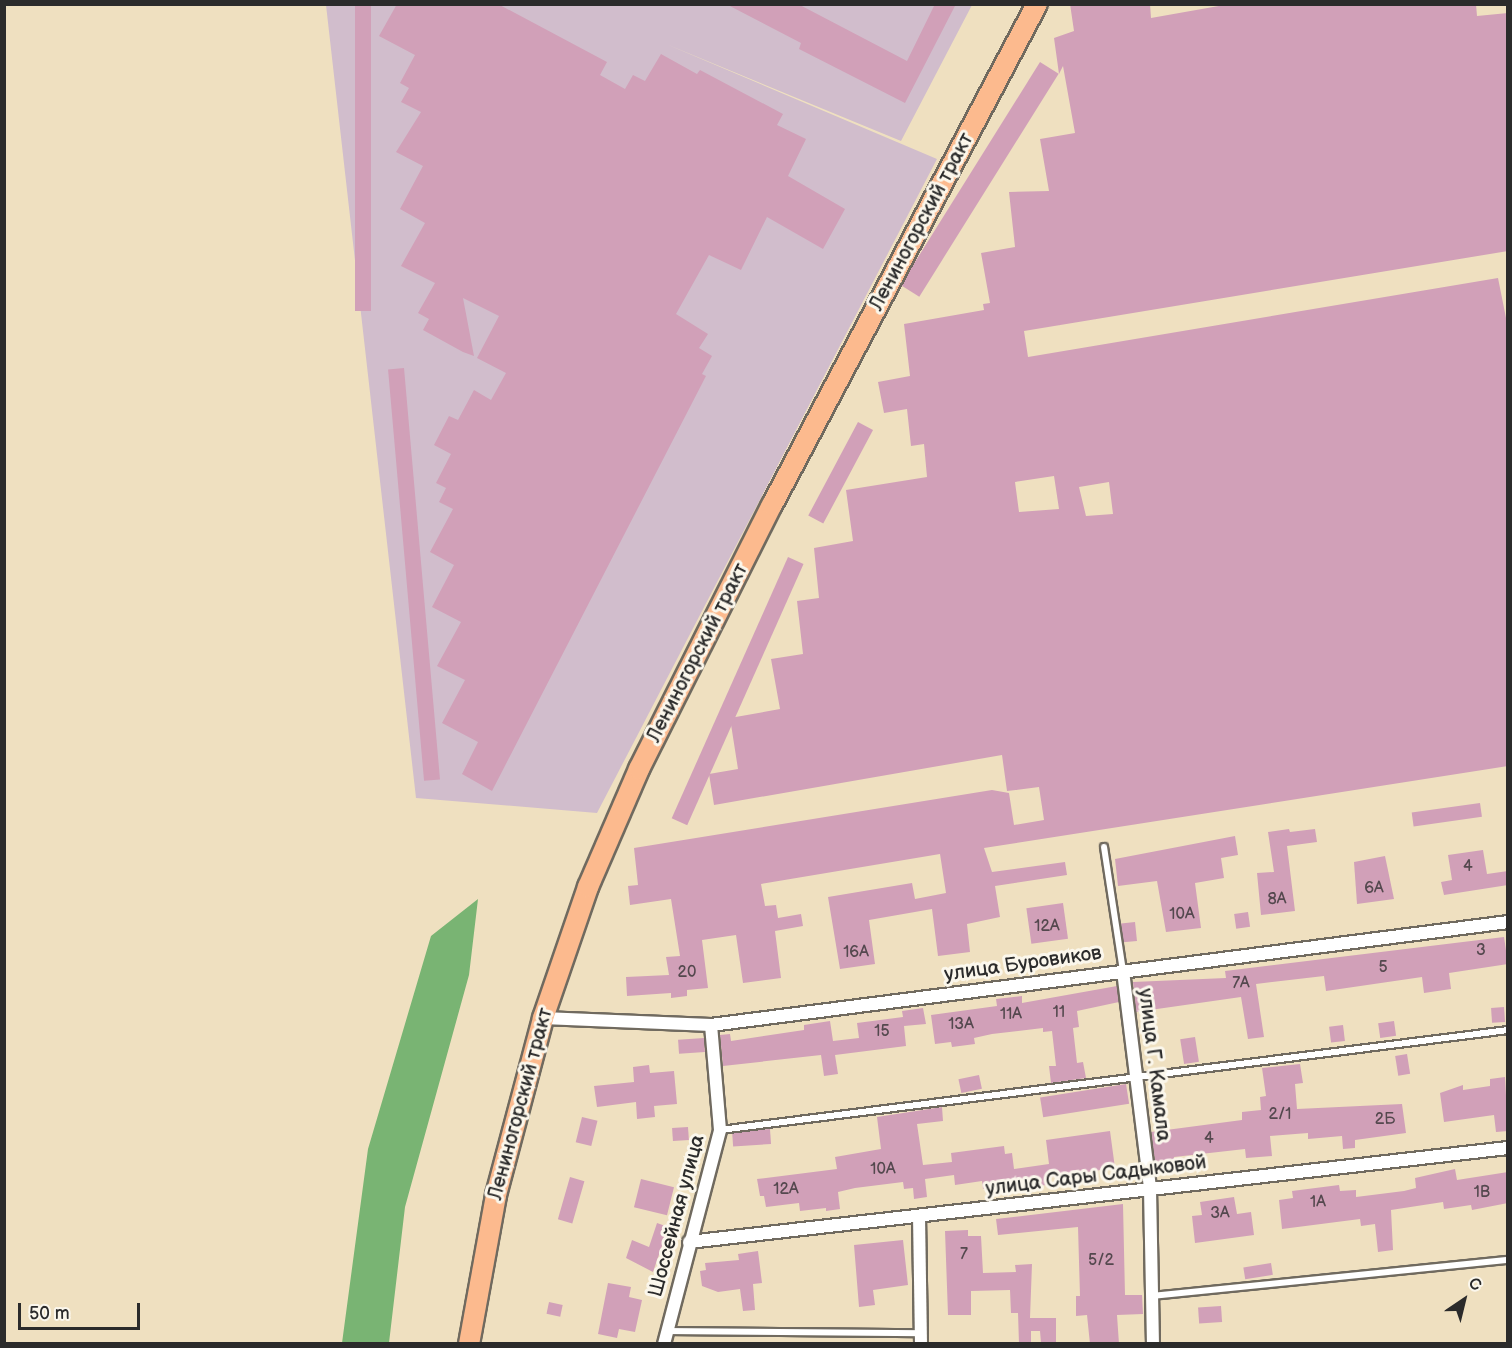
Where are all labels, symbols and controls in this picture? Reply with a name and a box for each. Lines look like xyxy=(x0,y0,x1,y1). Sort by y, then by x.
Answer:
street label: Лениногорский тракт xyxy=(865,129,979,315)
street label: Лениногорский тракт xyxy=(642,559,754,747)
house number: 4 xyxy=(1463,857,1473,877)
house number: 6А xyxy=(1364,879,1384,899)
house number: 8А xyxy=(1267,890,1287,910)
house number: 10А xyxy=(1169,905,1195,925)
house number: 12А xyxy=(1034,917,1060,937)
street label: улица Буровиков xyxy=(943,941,1103,987)
house number: 3 xyxy=(1476,941,1486,961)
house number: 16А xyxy=(843,943,869,963)
house number: 5 xyxy=(1378,958,1388,978)
house number: 20 xyxy=(678,963,696,983)
house number: 7А xyxy=(1232,974,1250,994)
street label: улица Г. Камала xyxy=(1133,987,1175,1143)
house number: 11 xyxy=(1053,1003,1065,1023)
street label: Лениногорский тракт xyxy=(484,1005,558,1203)
house number: 11А xyxy=(1000,1005,1022,1025)
house number: 13А xyxy=(948,1015,974,1035)
house number: 15 xyxy=(874,1022,890,1042)
house number: 2/1 xyxy=(1269,1105,1291,1125)
house number: 2Б xyxy=(1375,1110,1395,1130)
house number: 4 xyxy=(1204,1129,1214,1149)
street label: Шоссейная улица xyxy=(644,1132,710,1300)
street label: улица Сары Садыковой xyxy=(984,1151,1208,1201)
house number: 10А xyxy=(870,1160,896,1180)
house number: 12А xyxy=(773,1180,799,1200)
house number: 1В xyxy=(1474,1183,1490,1203)
house number: 1А xyxy=(1310,1193,1326,1213)
house number: 3А xyxy=(1210,1204,1230,1224)
house number: 7 xyxy=(960,1245,968,1265)
house number: 5/2 xyxy=(1088,1251,1114,1271)
north arrow xyxy=(1434,1270,1494,1330)
text: С xyxy=(1465,1274,1485,1296)
scale bar xyxy=(21,1291,142,1329)
text: 50 m xyxy=(29,1303,70,1324)

